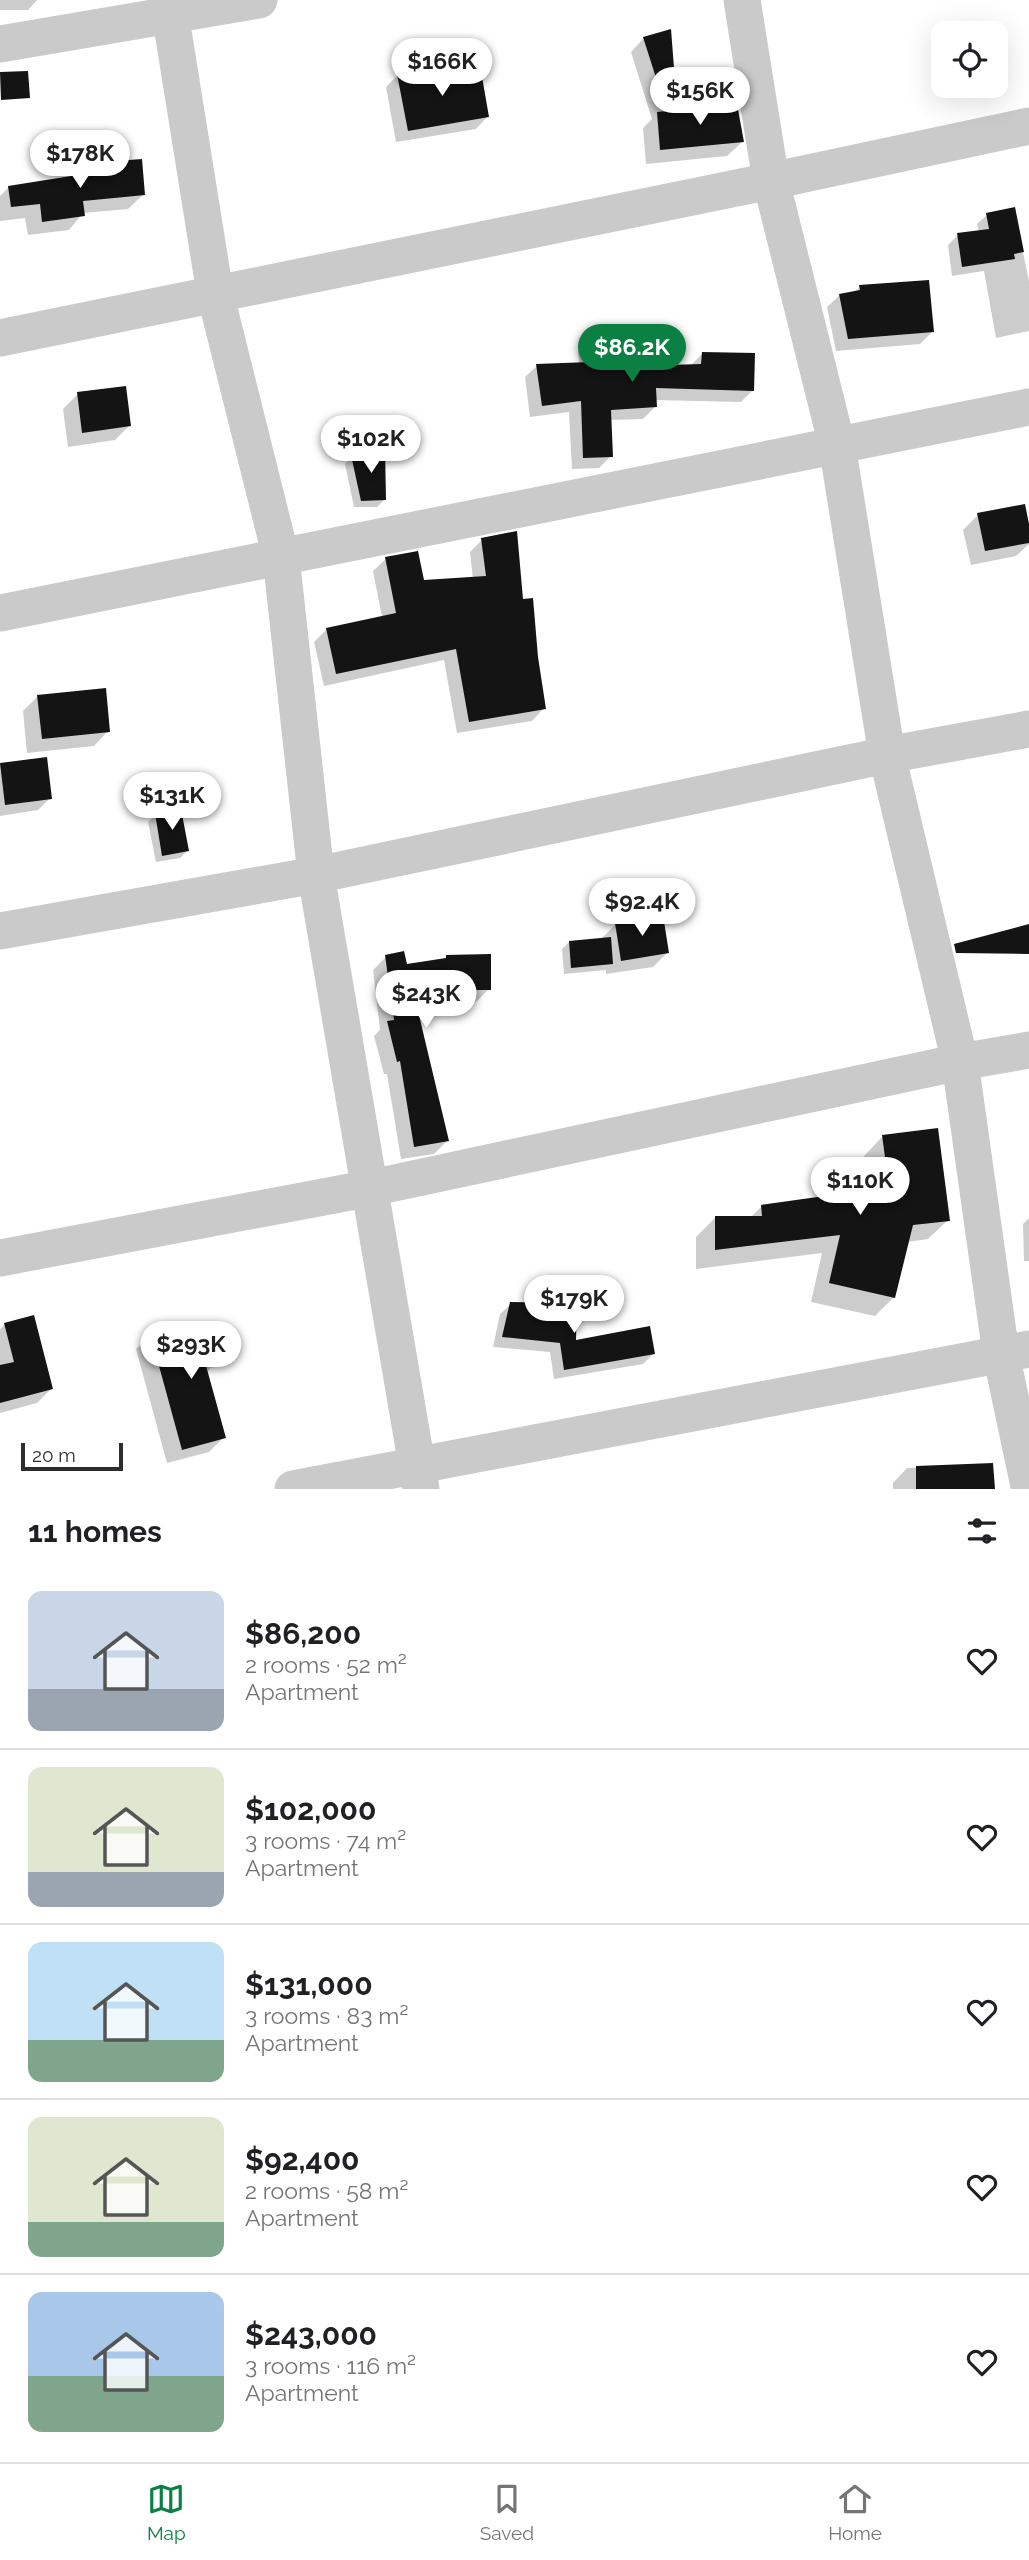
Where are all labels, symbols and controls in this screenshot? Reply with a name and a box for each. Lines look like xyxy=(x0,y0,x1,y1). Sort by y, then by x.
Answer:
map controls xyxy=(931,21,1008,98)
button: locate xyxy=(931,21,1008,98)
pin: $166K xyxy=(393,38,491,98)
text: $166K xyxy=(407,47,477,74)
pin: $156K xyxy=(651,68,749,127)
text: $156K xyxy=(666,76,734,103)
pin: $178K xyxy=(31,130,129,190)
text: $178K xyxy=(46,139,114,166)
pin: $86.2K xyxy=(575,324,689,384)
text: $86.2K xyxy=(594,333,670,360)
pin: $102K xyxy=(322,416,420,475)
text: $102K xyxy=(337,424,405,451)
pin: $131K xyxy=(123,772,221,832)
text: $131K xyxy=(139,781,205,808)
pin: $92.4K xyxy=(585,878,699,938)
text: $92.4K xyxy=(605,887,679,914)
pin: $243K xyxy=(377,970,475,1030)
text: $243K xyxy=(392,979,460,1006)
pin: $110K xyxy=(811,1158,909,1217)
text: $110K xyxy=(827,1166,893,1193)
pin: $179K xyxy=(525,1276,623,1335)
text: $179K xyxy=(540,1284,608,1311)
pin: $293K xyxy=(142,1322,240,1381)
text: $293K xyxy=(156,1330,226,1357)
scale bar xyxy=(21,1440,122,1472)
text: 20 m xyxy=(32,1444,76,1466)
icon: filters xyxy=(963,1512,1001,1550)
text: 11 homes xyxy=(28,1514,162,1549)
text: $86,200 xyxy=(245,1616,361,1651)
icon: home xyxy=(84,1619,168,1703)
icon: heart xyxy=(963,1642,1001,1680)
text: 2 rooms · 52 m² xyxy=(245,1651,407,1678)
text: Apartment xyxy=(245,1678,359,1705)
text: $102,000 xyxy=(245,1792,376,1827)
icon: home xyxy=(84,1795,168,1879)
icon: heart xyxy=(963,1818,1001,1856)
text: 3 rooms · 74 m² xyxy=(245,1827,406,1854)
text: Apartment xyxy=(245,1854,359,1881)
text: $131,000 xyxy=(245,1967,373,2002)
icon: home xyxy=(84,1970,168,2054)
icon: heart xyxy=(963,1993,1001,2031)
text: 3 rooms · 83 m² xyxy=(245,2002,408,2029)
text: Apartment xyxy=(245,2029,359,2056)
text: $92,400 xyxy=(245,2142,360,2177)
icon: home xyxy=(84,2145,168,2229)
icon: heart xyxy=(963,2168,1001,2206)
text: 2 rooms · 58 m² xyxy=(245,2177,408,2204)
text: Apartment xyxy=(245,2204,359,2231)
text: $243,000 xyxy=(245,2317,377,2352)
icon: home xyxy=(84,2320,168,2404)
icon: heart xyxy=(963,2343,1001,2381)
text: 3 rooms · 116 m² xyxy=(245,2352,416,2379)
text: Apartment xyxy=(245,2379,359,2406)
tab: Map xyxy=(147,2480,186,2544)
tab: Saved xyxy=(480,2480,534,2544)
tab: Home xyxy=(828,2480,882,2544)

